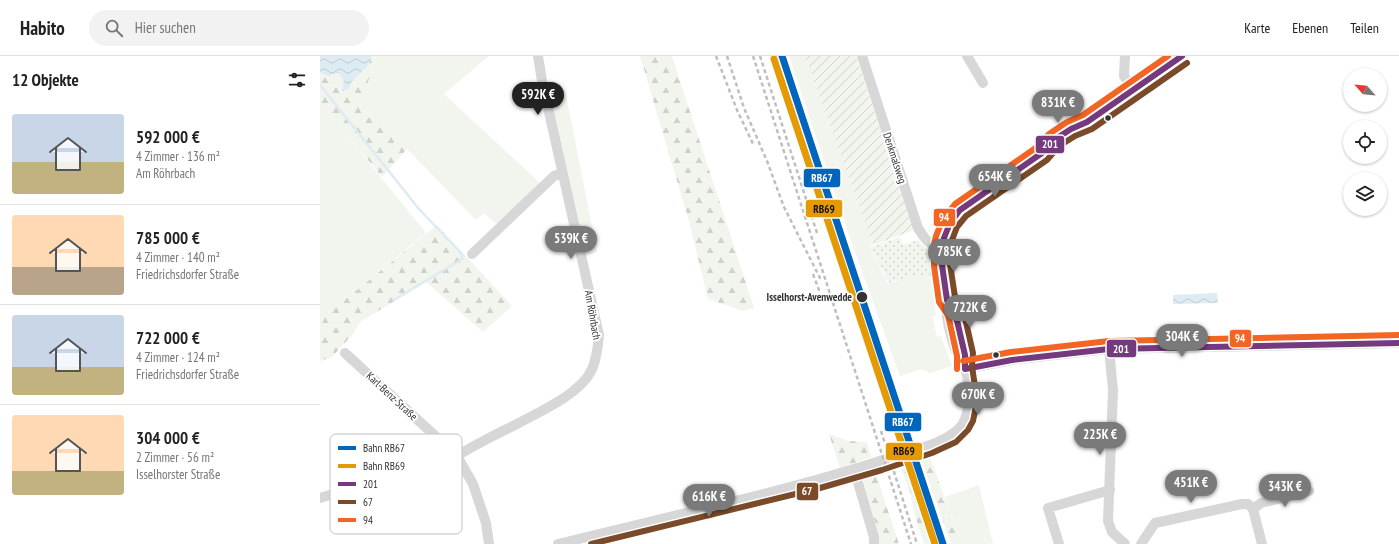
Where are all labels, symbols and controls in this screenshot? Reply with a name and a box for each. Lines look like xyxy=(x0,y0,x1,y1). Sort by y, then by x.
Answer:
search box xyxy=(89,10,369,46)
text: Habito xyxy=(20,16,65,40)
icon: search xyxy=(103,17,125,39)
text: Hier suchen xyxy=(135,18,196,37)
text: Karte xyxy=(1244,19,1270,37)
text: Ebenen xyxy=(1292,19,1328,37)
text: Teilen xyxy=(1350,19,1379,37)
north arrow xyxy=(1343,68,1387,112)
map controls xyxy=(1343,68,1387,216)
text: 12 Objekte xyxy=(12,69,79,91)
icon: filters xyxy=(286,69,308,91)
pin: 592K € xyxy=(505,82,571,116)
text: 592K € xyxy=(521,86,555,103)
pin: 831K € xyxy=(1025,90,1091,124)
text: 831K € xyxy=(1041,94,1075,111)
unlabelled marker xyxy=(1103,113,1113,123)
button: locate xyxy=(1343,120,1387,164)
text: 592 000 € xyxy=(136,126,200,148)
icon: home xyxy=(44,130,92,178)
street label: Denkmalsweg xyxy=(880,131,910,186)
line badge: 201 xyxy=(1035,135,1065,154)
text: 201 xyxy=(1042,137,1058,151)
text: 4 Zimmer · 136 m² xyxy=(136,148,220,165)
pin: 654K € xyxy=(962,164,1028,198)
text: Am Röhrbach xyxy=(136,165,195,182)
line badge: RB67 xyxy=(803,168,841,188)
text: 654K € xyxy=(978,168,1012,185)
text: RB67 xyxy=(811,171,833,185)
button: layers xyxy=(1343,172,1387,216)
line badge: RB69 xyxy=(805,199,843,218)
text: RB69 xyxy=(813,202,835,216)
line badge: 94 xyxy=(933,208,956,227)
text: 94 xyxy=(939,210,950,224)
pin: 539K € xyxy=(538,226,604,260)
text: 785 000 € xyxy=(136,227,200,249)
text: 539K € xyxy=(554,230,588,247)
icon: home xyxy=(44,231,92,279)
pin: 785K € xyxy=(921,239,987,273)
text: 785K € xyxy=(937,243,971,260)
text: 4 Zimmer · 140 m² xyxy=(136,249,220,266)
text: Friedrichsdorfer Straße xyxy=(136,266,239,283)
street label: Am Röhrbach xyxy=(582,289,604,341)
place label: Isselhorst-Avenwedde xyxy=(767,290,852,304)
marker: Isselhorst-Avenwedde xyxy=(855,290,869,304)
pin: 722K € xyxy=(937,295,1003,329)
text: 722K € xyxy=(953,299,987,316)
pin: 304K € xyxy=(1149,324,1215,358)
text: 722 000 € xyxy=(136,327,200,349)
text: 304K € xyxy=(1165,328,1199,345)
line badge: 94 xyxy=(1229,329,1252,348)
icon: home xyxy=(44,331,92,379)
text: 94 xyxy=(1235,331,1246,345)
line badge: 201 xyxy=(1106,339,1137,358)
text: 201 xyxy=(1113,342,1129,356)
text: 4 Zimmer · 124 m² xyxy=(136,349,220,366)
unlabelled marker xyxy=(991,350,1001,360)
text: Friedrichsdorfer Straße xyxy=(136,366,239,383)
street label: Karl-Benz-Straße xyxy=(364,369,421,424)
pin: 670K € xyxy=(945,382,1011,416)
text: 670K € xyxy=(961,386,995,403)
line badge: RB67 xyxy=(884,412,922,432)
text: RB67 xyxy=(892,415,914,429)
pin: 225K € xyxy=(1067,422,1133,456)
text: 225K € xyxy=(1083,426,1117,443)
text: 304 000 € xyxy=(136,427,200,449)
icon: home xyxy=(44,431,92,479)
legend xyxy=(330,434,462,534)
text: Bahn RB67 xyxy=(363,441,405,455)
line badge: RB69 xyxy=(885,442,923,461)
text: RB69 xyxy=(893,444,915,458)
text: 2 Zimmer · 56 m² xyxy=(136,449,214,466)
text: Bahn RB69 xyxy=(363,459,405,473)
text: Isselhorster Straße xyxy=(136,466,220,483)
pin: 451K € xyxy=(1158,470,1224,504)
text: 451K € xyxy=(1174,474,1208,491)
pin: 343K € xyxy=(1252,474,1318,508)
text: 201 xyxy=(363,477,378,491)
text: 343K € xyxy=(1268,478,1302,495)
line badge: 67 xyxy=(796,482,819,501)
pin: 616K € xyxy=(676,484,742,518)
text: 67 xyxy=(802,484,812,498)
text: 616K € xyxy=(692,488,726,505)
text: 67 xyxy=(363,495,373,509)
text: 94 xyxy=(363,513,373,527)

